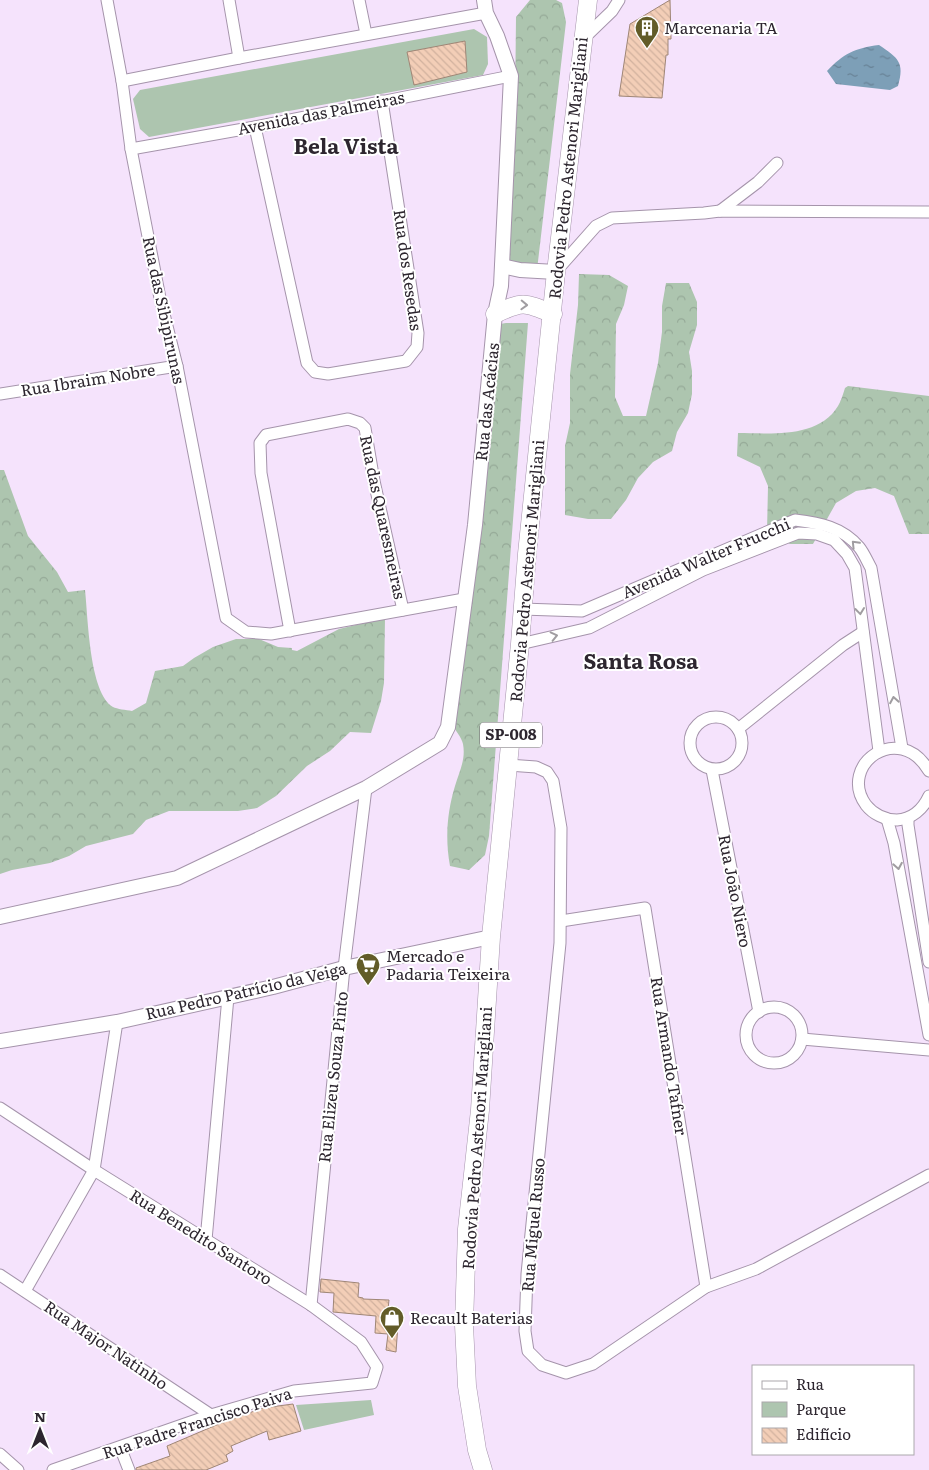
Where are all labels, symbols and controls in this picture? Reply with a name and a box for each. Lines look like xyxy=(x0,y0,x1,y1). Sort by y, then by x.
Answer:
building icon: Marcenaria TA xyxy=(634,15,660,49)
place label: Marcenaria TA xyxy=(664,15,778,39)
street label: Rodovia Pedro Astenori Marigliani xyxy=(541,36,593,300)
street label: Avenida das Palmeiras xyxy=(235,84,406,140)
district label: Bela Vista xyxy=(293,129,399,160)
street label: Rua dos Resedas xyxy=(389,208,429,332)
street label: Rua das Sibipirunas xyxy=(138,234,192,386)
one-way arrow xyxy=(520,300,528,311)
street label: Rua das Acácias xyxy=(468,342,504,462)
street label: Rua Ibraim Nobre xyxy=(19,357,157,401)
street label: Rua das Quaresmeiras xyxy=(355,432,413,601)
street label: Rodovia Pedro Astenori Marigliani xyxy=(503,439,549,703)
street label: Avenida Walter Frucchi xyxy=(618,511,793,603)
one-way arrow xyxy=(852,541,861,550)
one-way arrow xyxy=(854,608,865,616)
one-way arrow xyxy=(550,631,559,642)
district label: Santa Rosa xyxy=(584,644,699,675)
one-way arrow xyxy=(889,696,899,705)
road number: SP-008 xyxy=(480,722,542,748)
street label: Rua João Niero xyxy=(713,832,759,949)
one-way arrow xyxy=(893,862,903,870)
place label: Mercado e Padaria Teixeira xyxy=(386,943,510,985)
supermarket icon: Mercado e Padaria Teixeira xyxy=(355,952,381,986)
street label: Rua Pedro Patrício da Veiga xyxy=(143,955,349,1025)
street label: Rua Armando Tafner xyxy=(646,975,694,1137)
street label: Rua Elizeu Souza Pinto xyxy=(311,990,353,1164)
street label: Rodovia Pedro Astenori Marigliani xyxy=(455,1006,497,1270)
street label: Rua Miguel Russo xyxy=(514,1157,550,1293)
street label: Rua Benedito Santoro xyxy=(125,1182,278,1290)
street label: Rua Major Natinho xyxy=(40,1294,173,1395)
shop icon: Recault Baterias xyxy=(379,1305,405,1339)
place label: Recault Baterias xyxy=(410,1305,532,1329)
legend xyxy=(752,1365,914,1455)
text: Rua xyxy=(796,1372,825,1395)
street label: Rua Padre Francisco Paiva xyxy=(99,1380,295,1464)
text: Parque xyxy=(796,1397,846,1420)
north arrow xyxy=(15,1405,65,1455)
text: N xyxy=(34,1406,46,1426)
text: Edifício xyxy=(796,1422,851,1445)

